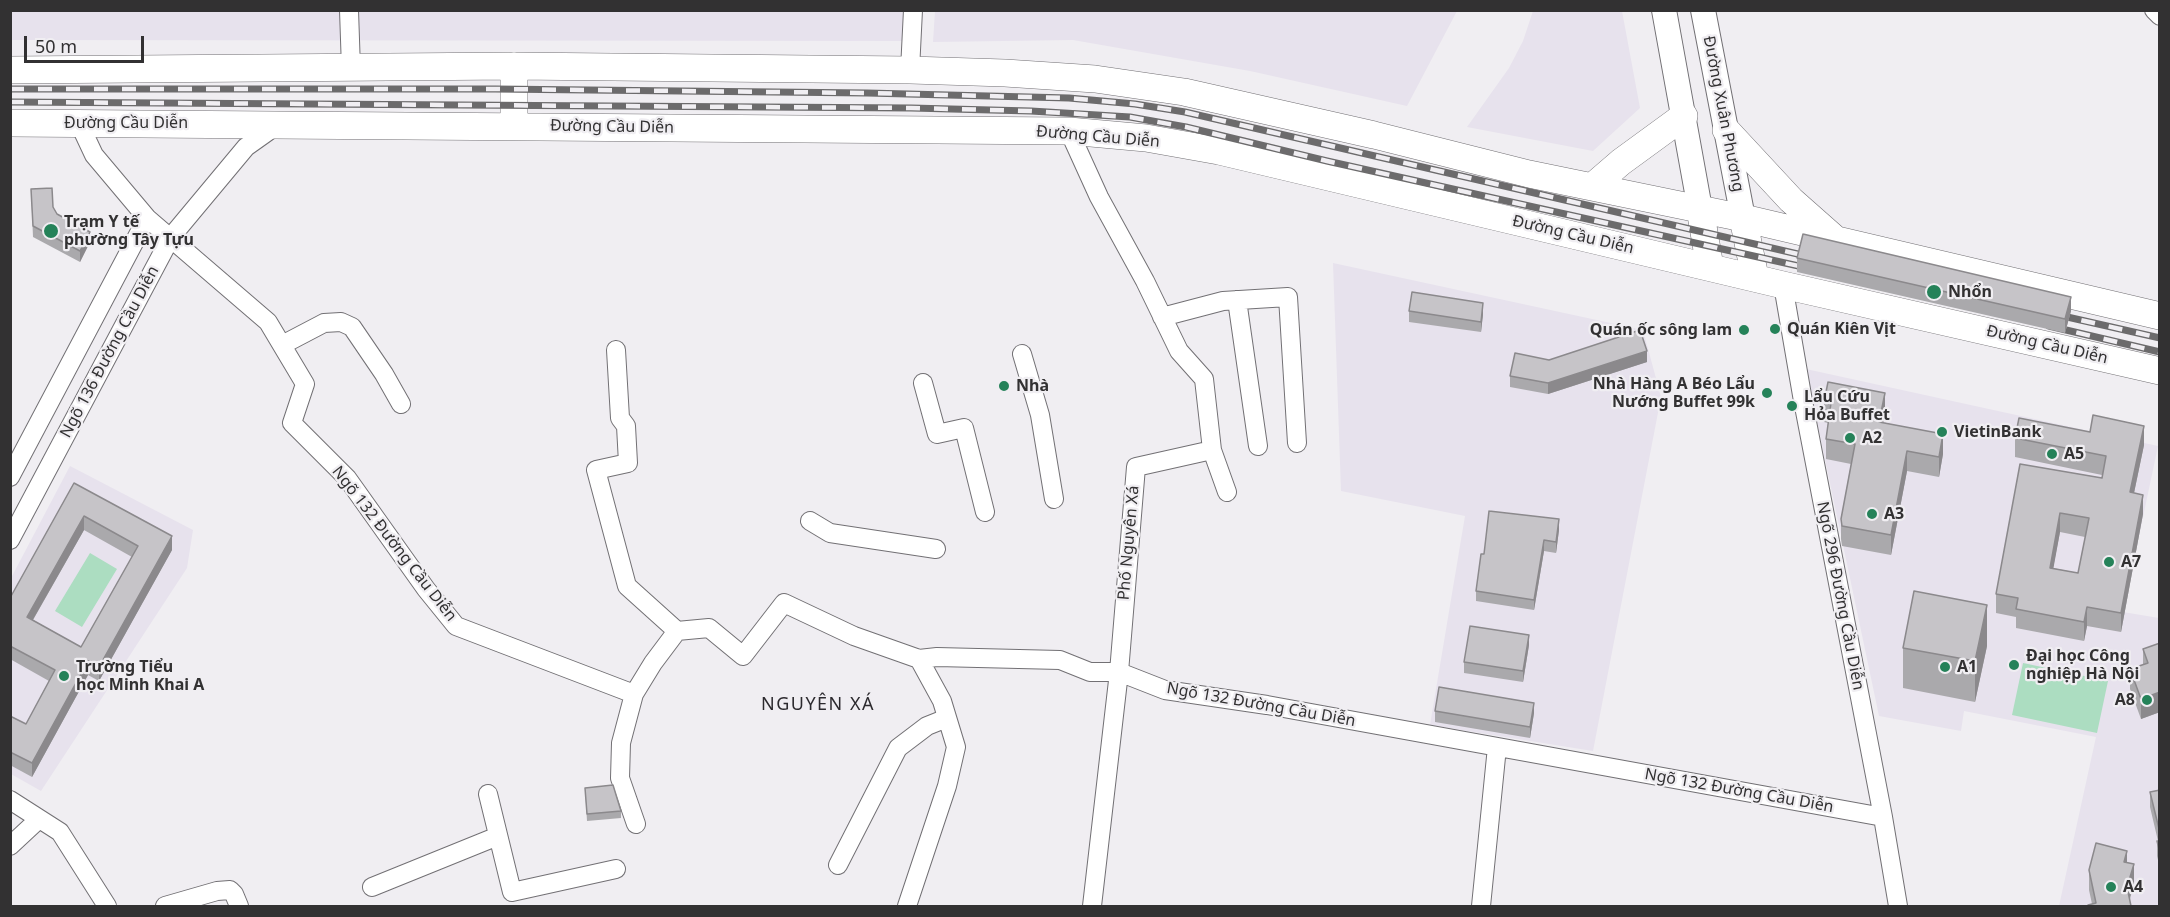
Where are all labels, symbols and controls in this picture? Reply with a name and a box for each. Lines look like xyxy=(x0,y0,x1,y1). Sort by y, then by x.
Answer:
scale bar xyxy=(27,24,147,62)
text: 50 m xyxy=(35,34,77,58)
street label: Đường Xuân Phương xyxy=(1698,34,1748,194)
street label: Đường Cầu Diễn xyxy=(64,113,188,133)
street label: Đường Cầu Diễn xyxy=(550,116,674,138)
street label: Đường Cầu Diễn xyxy=(1035,122,1161,152)
place label: Trạm Y tế phường Tây Tựu xyxy=(64,212,194,250)
street label: Đường Cầu Diễn xyxy=(1510,212,1636,258)
marker: Trạm Y tế phường Tây Tựu xyxy=(42,222,60,240)
street label: Ngõ 136 Đường Cầu Diễn xyxy=(57,263,163,441)
place label: Nhổn xyxy=(1948,282,1992,302)
marker: Nhổn xyxy=(1925,283,1943,301)
place label: Quán Kiên Vịt xyxy=(1787,319,1896,339)
place label: Quán ốc sông lam xyxy=(1590,320,1732,340)
marker: Quán Kiên Vịt xyxy=(1768,322,1782,336)
street label: Đường Cầu Diễn xyxy=(1984,322,2110,368)
marker: Quán ốc sông lam xyxy=(1737,323,1751,337)
place label: Nhà Hàng A Béo Lẩu Nướng Buffet 99k xyxy=(1593,374,1755,412)
place label: Nhà xyxy=(1016,376,1049,396)
marker: Nhà xyxy=(997,379,1011,393)
marker: Nhà Hàng A Béo Lẩu Nướng Buffet 99k xyxy=(1760,386,1774,400)
place label: Lẩu Cứu Hỏa Buffet xyxy=(1804,387,1890,425)
marker: Lẩu Cứu Hỏa Buffet xyxy=(1785,399,1799,413)
place label: VietinBank xyxy=(1954,422,2041,442)
marker: VietinBank xyxy=(1935,425,1949,439)
place label: A2 xyxy=(1862,428,1882,448)
marker: A2 xyxy=(1843,431,1857,445)
place label: A5 xyxy=(2064,444,2084,464)
marker: A5 xyxy=(2045,447,2059,461)
street label: Ngõ 132 Đường Cầu Diễn xyxy=(327,463,461,625)
street label: Phố Nguyên Xá xyxy=(1114,485,1144,601)
street label: Ngõ 296 Đường Cầu Diễn xyxy=(1812,500,1868,692)
place label: A3 xyxy=(1884,504,1904,524)
marker: A3 xyxy=(1865,507,1879,521)
place label: A7 xyxy=(2121,552,2141,572)
marker: A7 xyxy=(2102,555,2116,569)
place label: Đại học Công nghiệp Hà Nội xyxy=(2026,646,2139,684)
place label: Trường Tiểu học Minh Khai A xyxy=(76,657,204,695)
place label: A1 xyxy=(1957,657,1977,677)
marker: Đại học Công nghiệp Hà Nội xyxy=(2007,658,2021,672)
marker: A1 xyxy=(1938,660,1952,674)
marker: Trường Tiểu học Minh Khai A xyxy=(57,669,71,683)
street label: Ngõ 132 Đường Cầu Diễn xyxy=(1165,679,1357,731)
place label: A8 xyxy=(2115,690,2135,710)
marker: A8 xyxy=(2140,693,2154,707)
district label: NGUYÊN XÁ xyxy=(761,694,875,716)
street label: Ngõ 132 Đường Cầu Diễn xyxy=(1643,765,1835,817)
place label: A4 xyxy=(2123,877,2143,897)
marker: A4 xyxy=(2104,880,2118,894)

